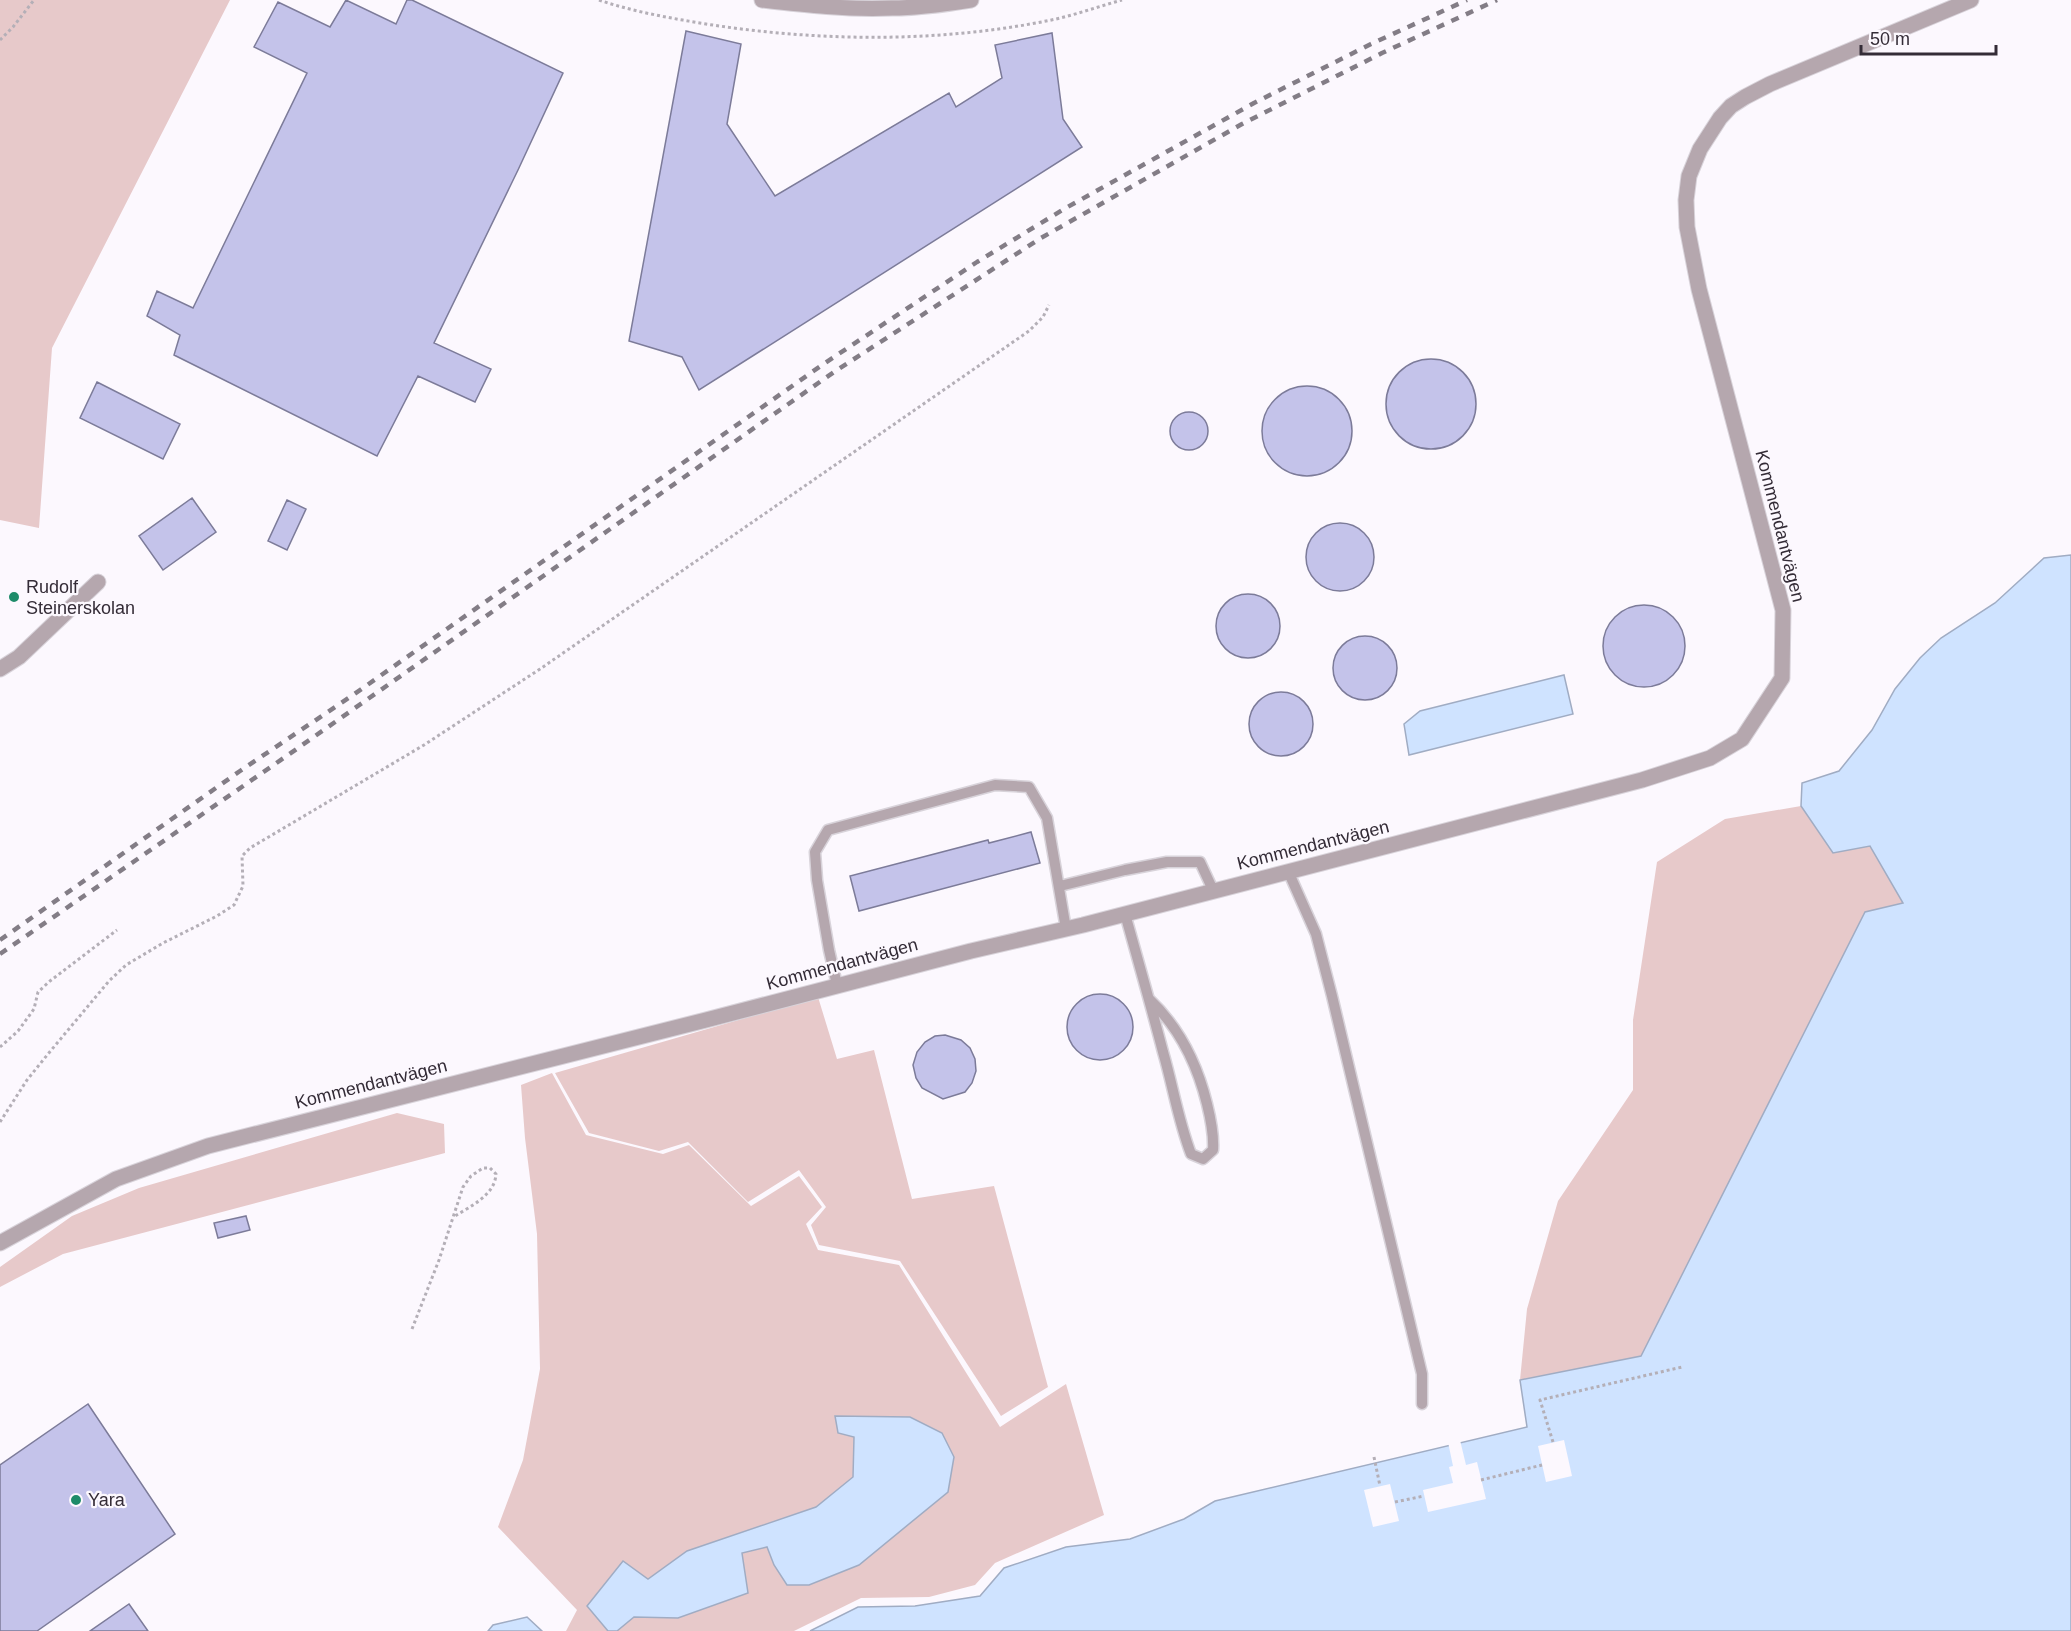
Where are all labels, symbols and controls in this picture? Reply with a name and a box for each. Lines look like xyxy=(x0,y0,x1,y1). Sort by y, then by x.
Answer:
scale bar xyxy=(1861,18,1996,56)
text: 50 m xyxy=(1870,29,1910,49)
street label: Kommendantvägen xyxy=(1751,448,1809,604)
place label: Rudolf Steinerskolan xyxy=(26,577,135,618)
marker: Rudolf Steinerskolan xyxy=(7,590,21,604)
street label: Kommendantvägen xyxy=(1235,816,1391,874)
street label: Kommendantvägen xyxy=(764,934,920,994)
street label: Kommendantvägen xyxy=(293,1055,449,1113)
place label: Yara xyxy=(88,1490,126,1510)
marker: Yara xyxy=(69,1493,83,1507)

